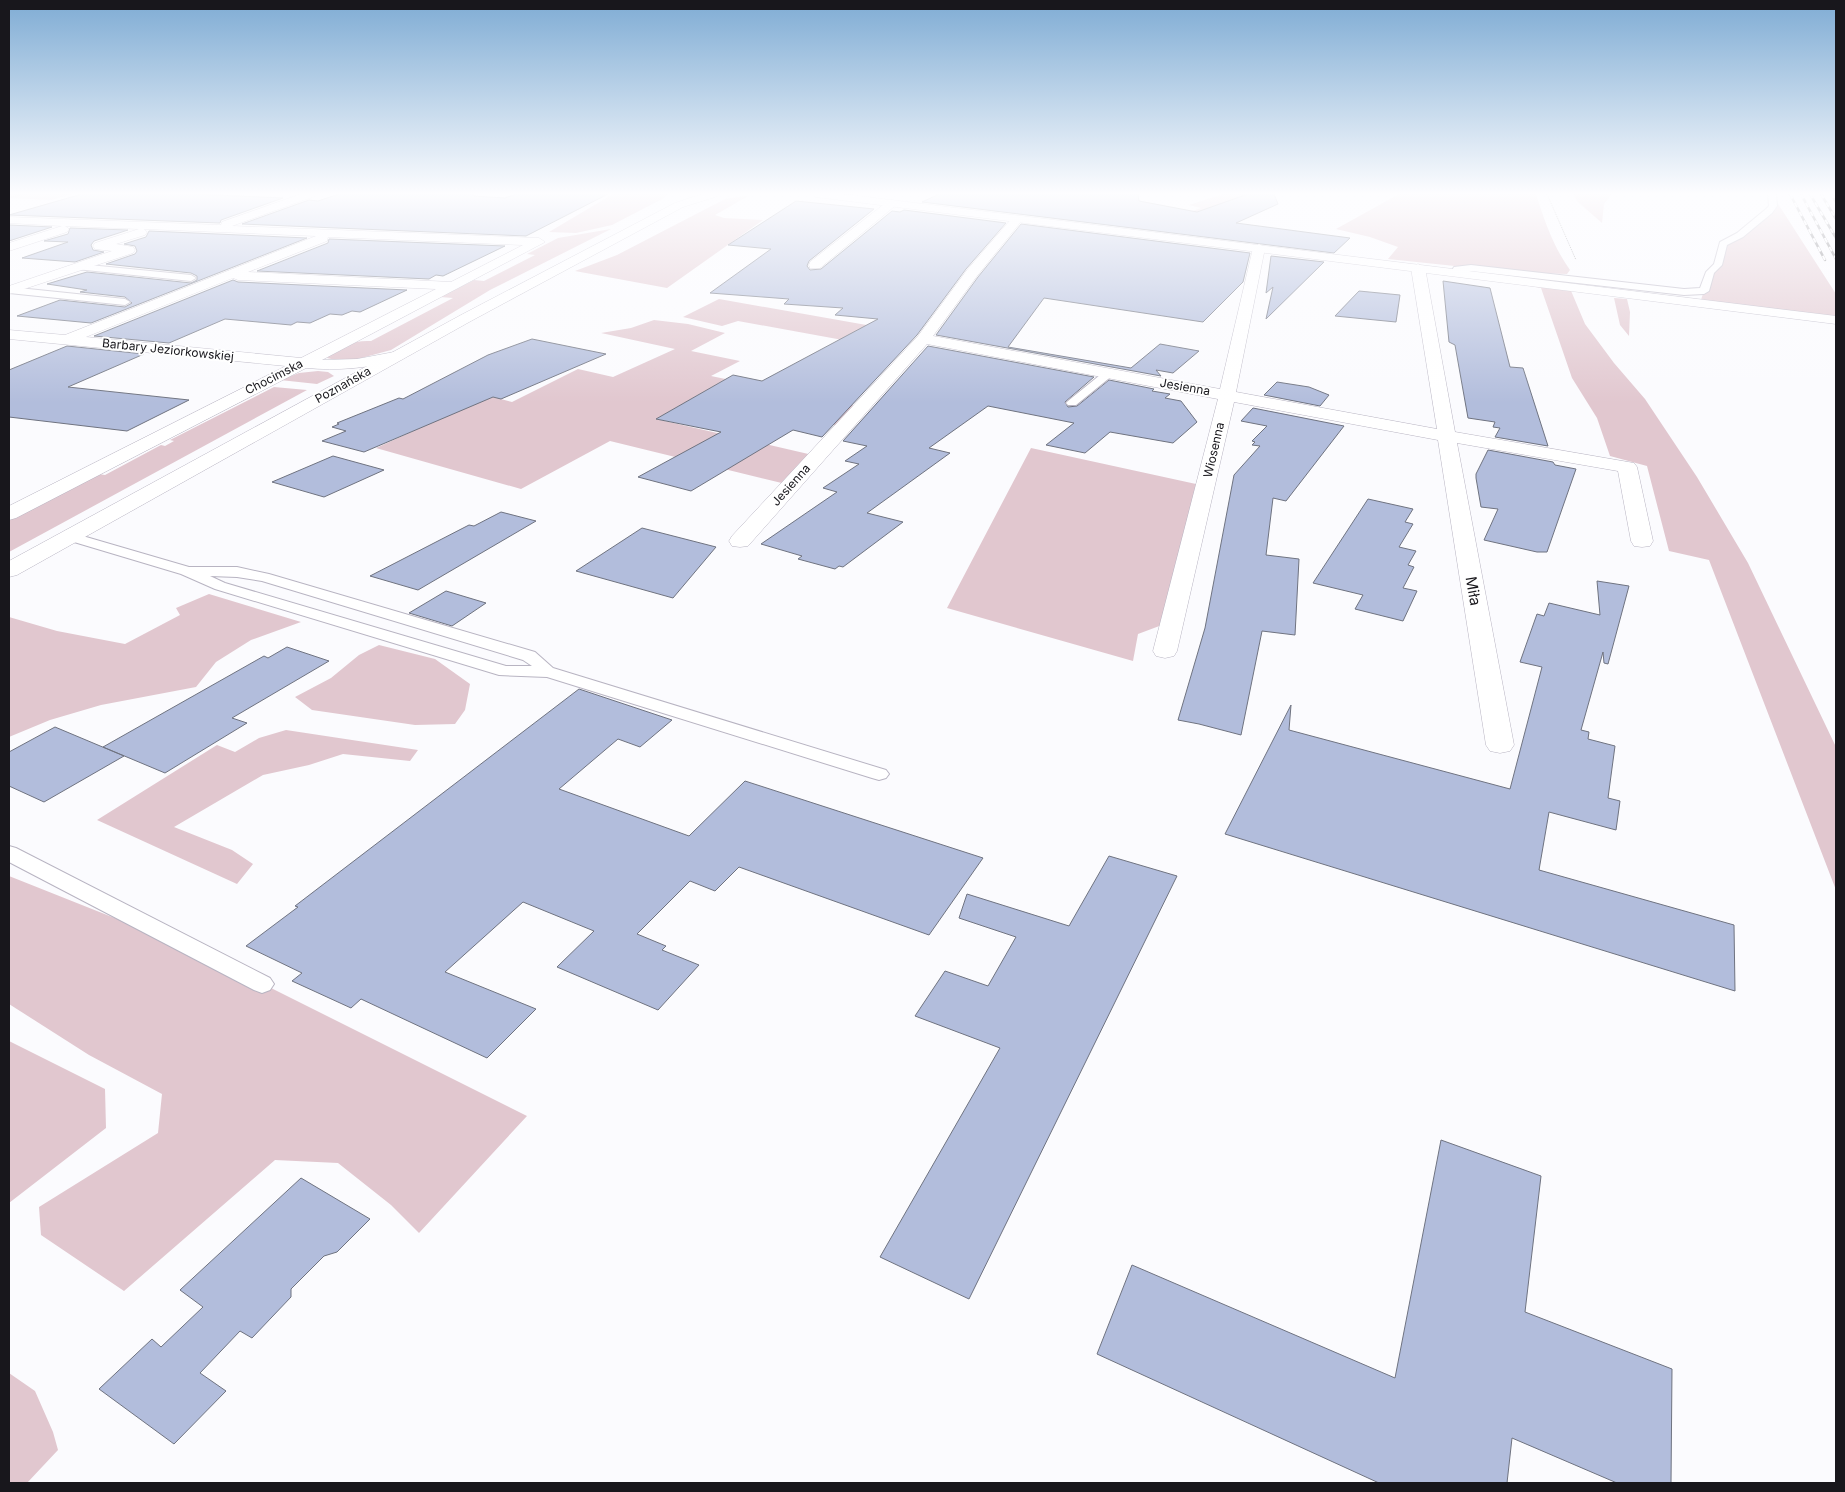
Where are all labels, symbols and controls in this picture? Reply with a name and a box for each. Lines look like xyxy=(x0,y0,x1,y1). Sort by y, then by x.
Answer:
street label: Barbary Jeziorkowskiej xyxy=(101,335,235,364)
street label: Chocimska xyxy=(242,356,305,398)
street label: Poznańska xyxy=(312,363,373,406)
street label: Jesienna xyxy=(1159,375,1212,398)
street label: Wiosenna xyxy=(1200,421,1227,479)
street label: Jesienna xyxy=(768,461,813,509)
street label: Miła xyxy=(1462,575,1485,607)

